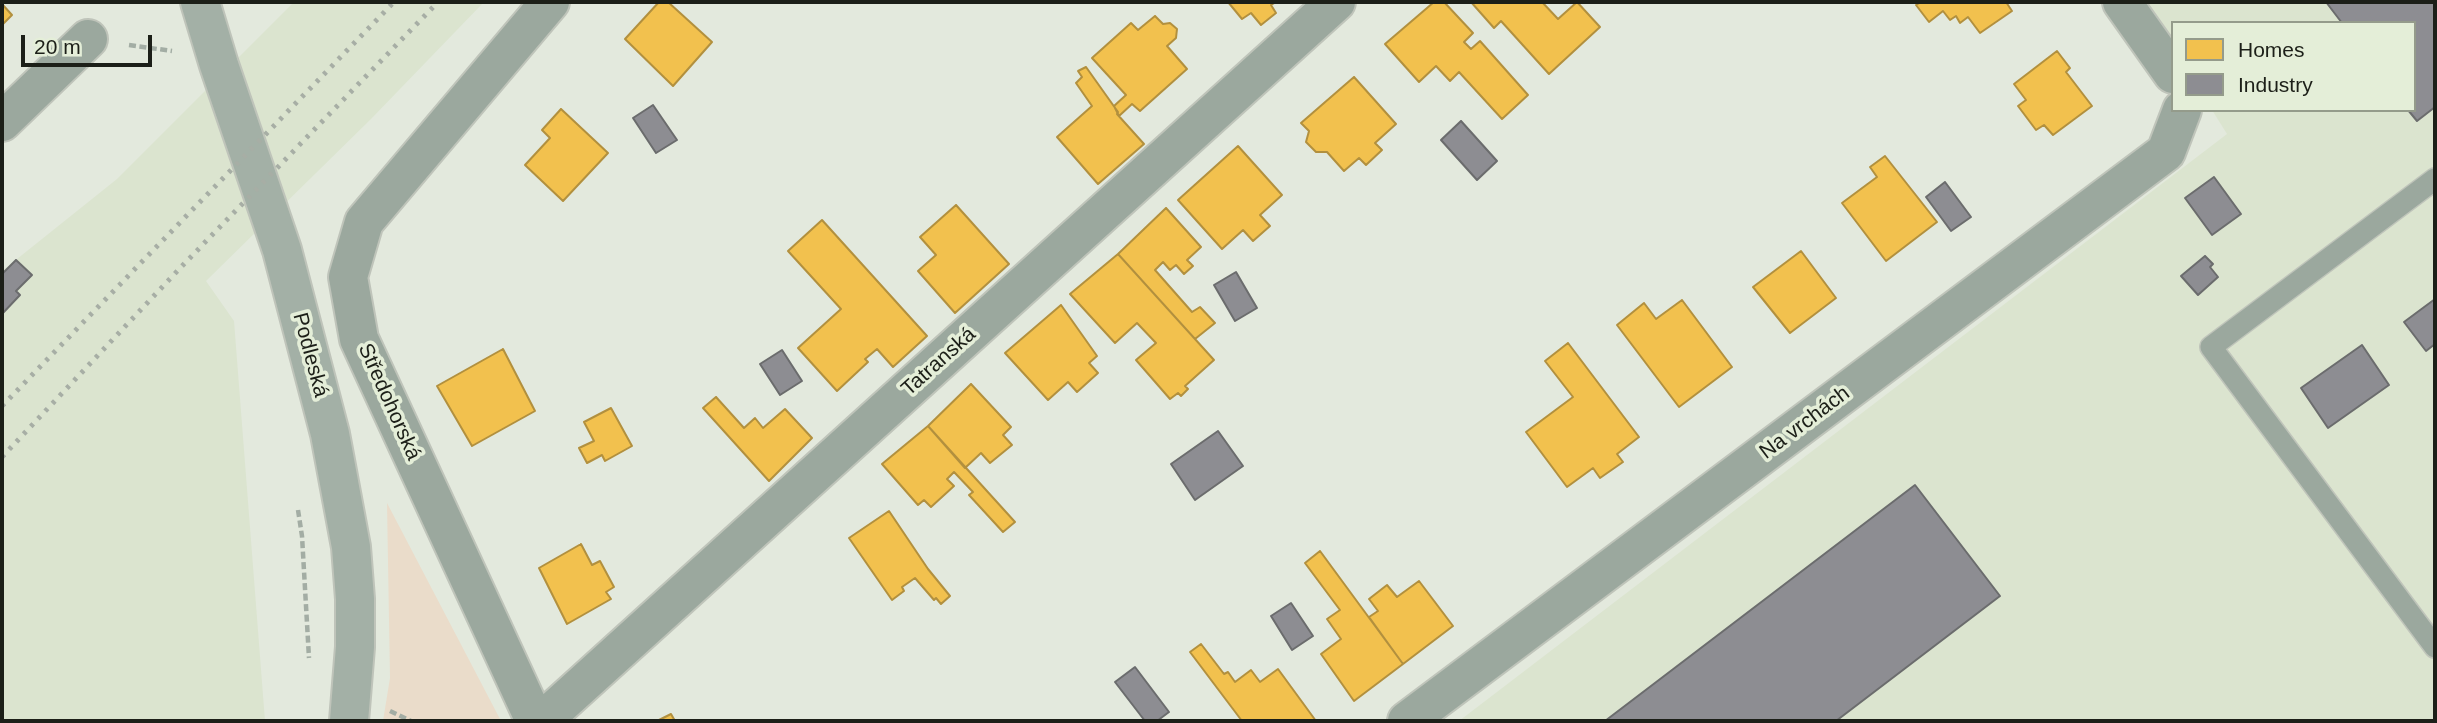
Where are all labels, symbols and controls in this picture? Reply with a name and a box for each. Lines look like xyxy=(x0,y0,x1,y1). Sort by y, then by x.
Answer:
scale bar xyxy=(24,21,156,65)
legend xyxy=(2171,21,2416,112)
text: 20 m xyxy=(34,35,81,58)
text: Homes xyxy=(2238,38,2305,61)
text: Industry xyxy=(2238,73,2313,96)
street label: Podleská xyxy=(287,310,333,400)
street label: Tatranská xyxy=(897,322,981,402)
street label: Středohorská xyxy=(352,340,426,464)
street label: Na vrchách xyxy=(1755,381,1855,465)

